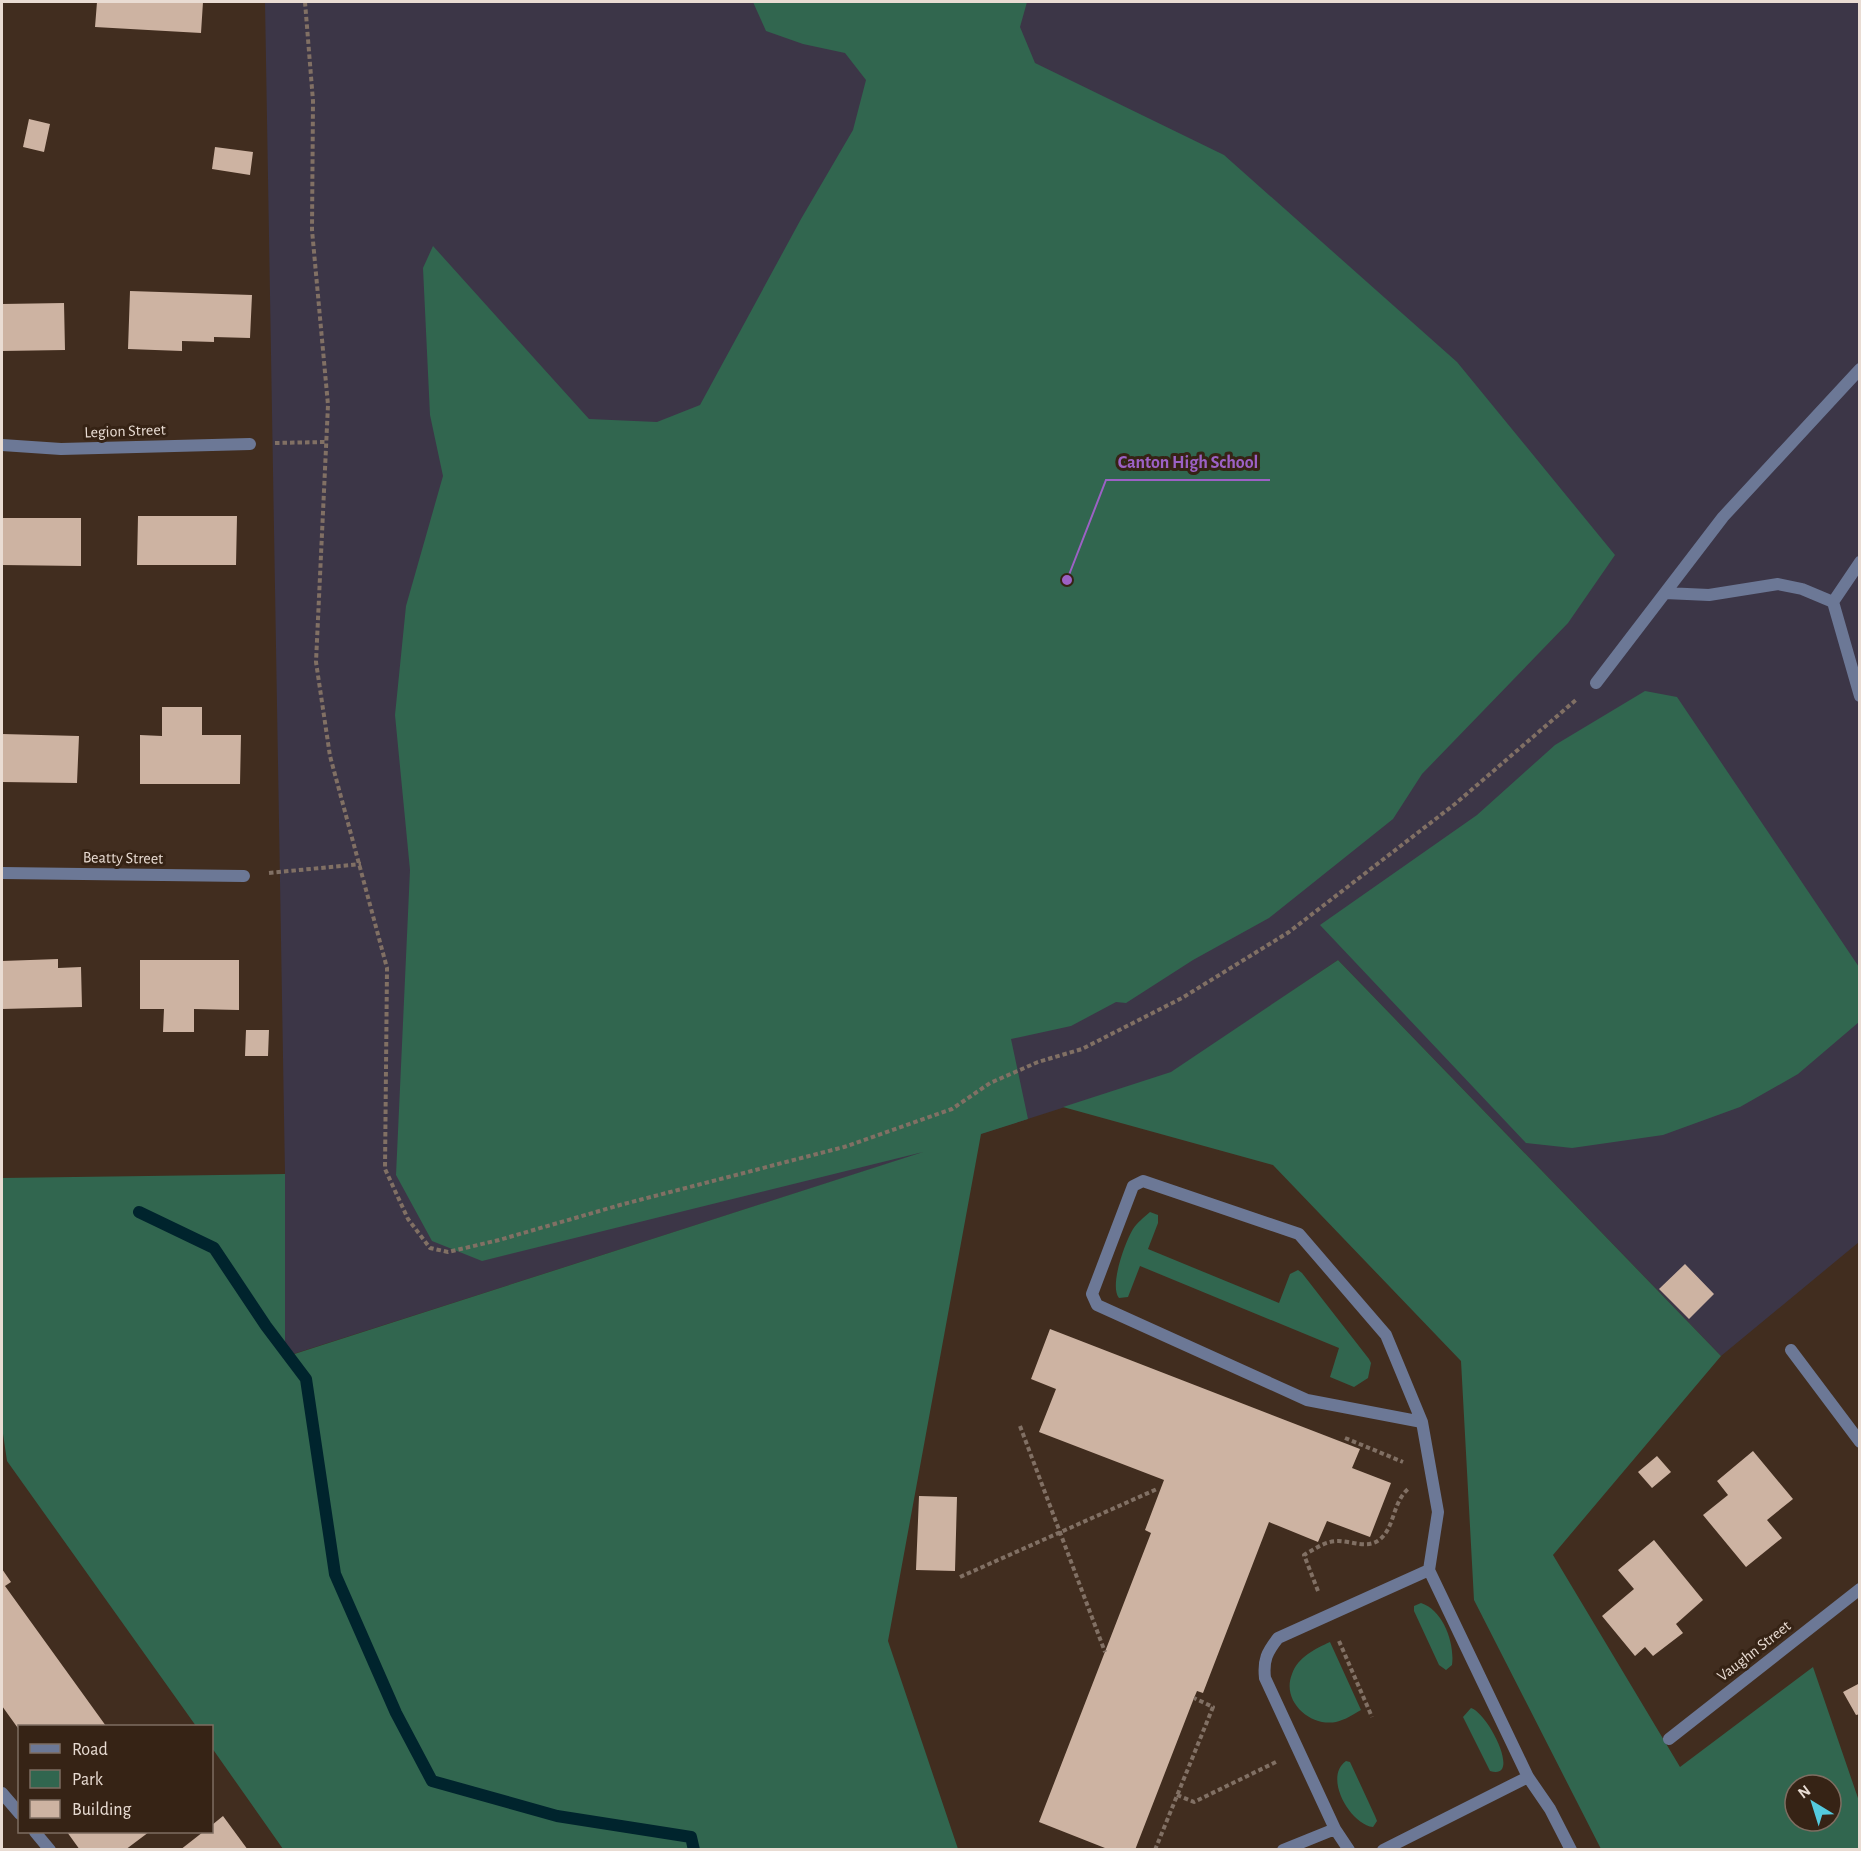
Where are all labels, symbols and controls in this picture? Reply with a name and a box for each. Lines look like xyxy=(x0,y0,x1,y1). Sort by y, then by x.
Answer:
street label: Legion Street xyxy=(84,422,166,440)
callout: Canton High School xyxy=(1106,444,1270,480)
text: Canton High School xyxy=(1118,454,1258,472)
street label: Beatty Street xyxy=(83,849,163,868)
street label: Vaughn Street xyxy=(1714,1618,1794,1684)
legend xyxy=(18,1725,213,1833)
text: Road xyxy=(72,1741,108,1759)
text: Park xyxy=(72,1771,104,1789)
north arrow xyxy=(1783,1773,1843,1833)
text: N xyxy=(1795,1782,1814,1802)
text: Building xyxy=(72,1801,132,1819)

